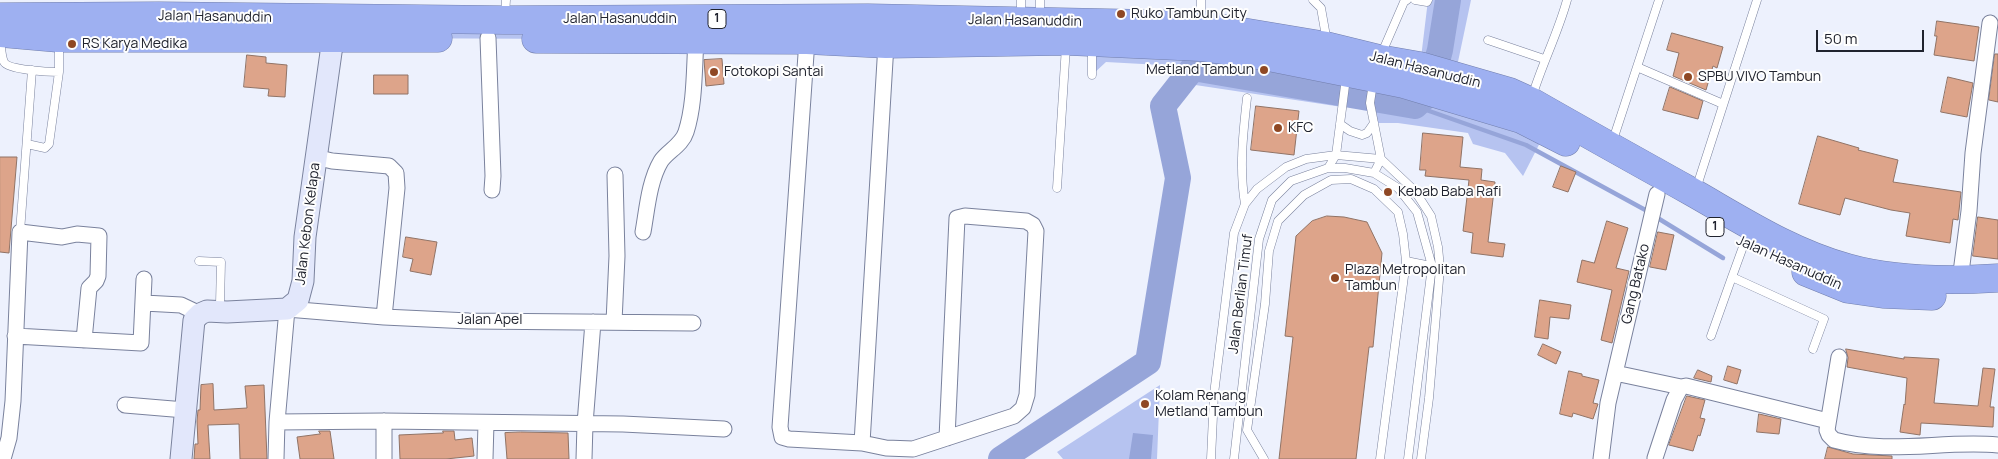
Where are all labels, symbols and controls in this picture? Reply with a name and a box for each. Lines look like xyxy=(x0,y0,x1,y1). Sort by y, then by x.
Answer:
place label: Ruko Tambun City xyxy=(1131,6,1247,22)
street label: Jalan Hasanuddin xyxy=(158,8,272,26)
marker: Ruko Tambun City xyxy=(1115,8,1127,20)
road number: 1 xyxy=(708,10,726,28)
street label: Jalan Hasanuddin xyxy=(563,11,677,27)
street label: Jalan Hasanuddin xyxy=(968,12,1082,30)
scale bar xyxy=(1818,20,1926,52)
text: 50 m xyxy=(1824,28,1858,49)
place label: RS Karya Medika xyxy=(82,36,187,52)
marker: RS Karya Medika xyxy=(66,38,78,50)
street label: Jalan Hasanuddin xyxy=(1368,48,1482,92)
place label: Metland Tambun xyxy=(1146,62,1254,78)
place label: Fotokopi Santai xyxy=(724,64,824,80)
marker: Metland Tambun xyxy=(1258,64,1270,76)
marker: Fotokopi Santai xyxy=(708,66,720,78)
place label: SPBU VIVO Tambun xyxy=(1698,69,1821,85)
marker: SPBU VIVO Tambun xyxy=(1682,71,1694,83)
place label: KFC xyxy=(1288,120,1313,136)
marker: KFC xyxy=(1272,122,1284,134)
street label: Jalan Kebon Kelapa xyxy=(292,162,324,286)
place label: Kebab Baba Rafi xyxy=(1398,184,1501,200)
marker: Kebab Baba Rafi xyxy=(1382,186,1394,198)
road number: 1 xyxy=(1706,218,1724,236)
street label: Jalan Hasanuddin xyxy=(1734,232,1844,294)
street label: Jalan Berlian Timuf xyxy=(1225,233,1257,355)
street label: Gang Batako xyxy=(1619,242,1653,326)
place label: Plaza Metropolitan Tambun xyxy=(1345,262,1466,294)
marker: Plaza Metropolitan Tambun xyxy=(1329,272,1341,284)
street label: Jalan Apel xyxy=(457,312,523,328)
place label: Kolam Renang Metland Tambun xyxy=(1155,388,1263,421)
marker: Kolam Renang Metland Tambun xyxy=(1139,398,1151,410)

